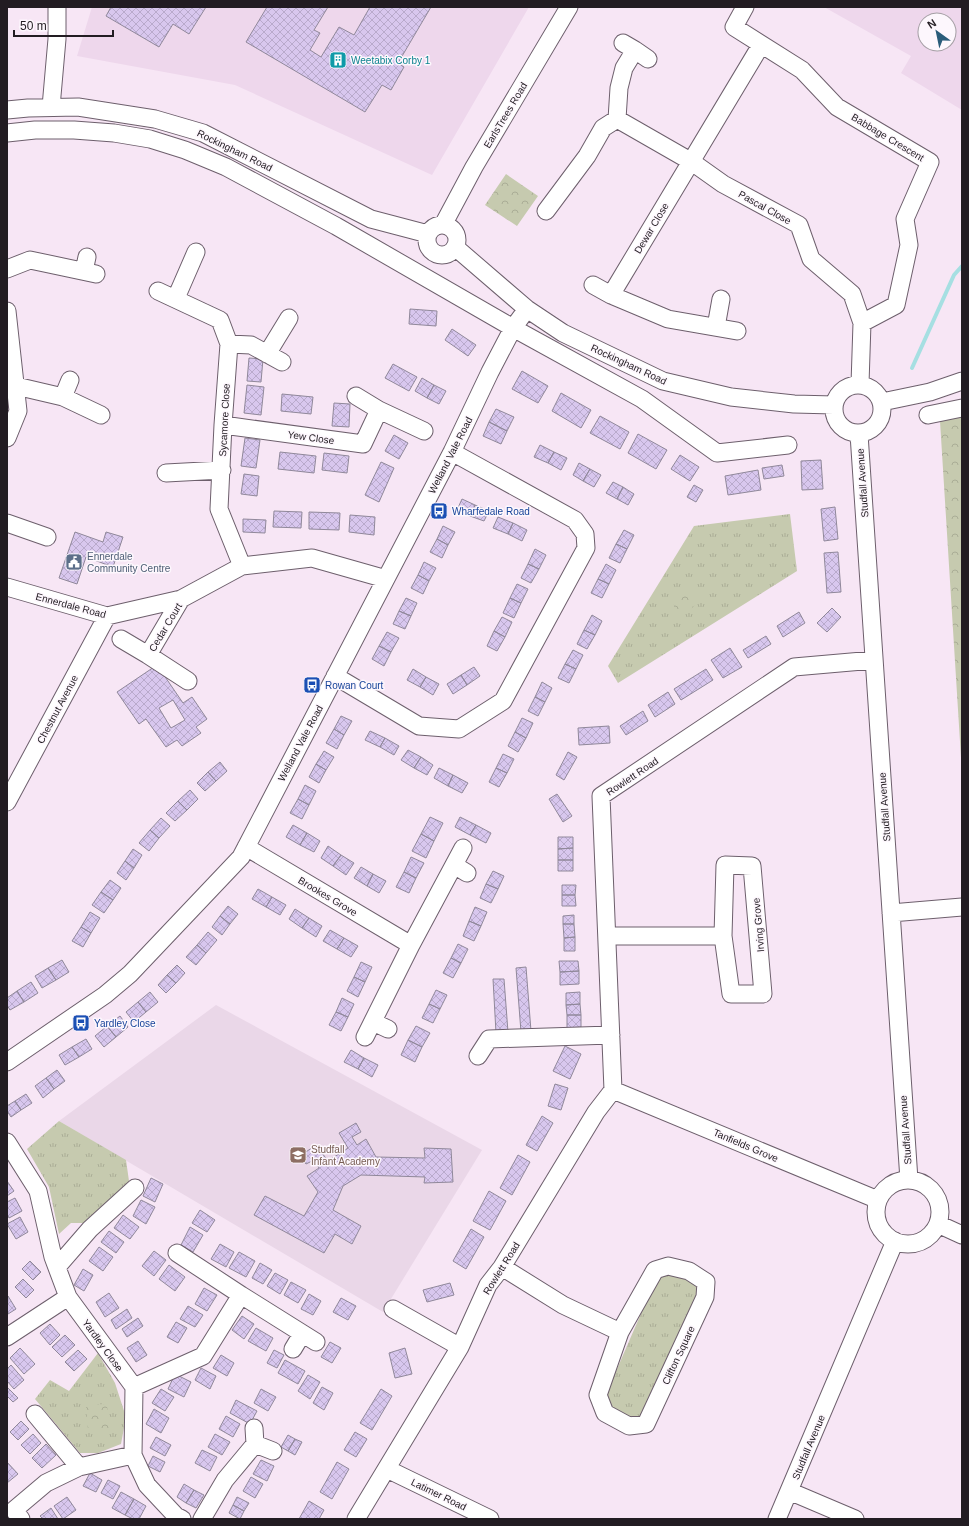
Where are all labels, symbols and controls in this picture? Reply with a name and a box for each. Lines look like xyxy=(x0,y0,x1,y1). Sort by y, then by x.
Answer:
scale bar xyxy=(14,12,113,38)
north arrow xyxy=(917,12,957,52)
text: N xyxy=(925,16,938,31)
text: 50 m xyxy=(20,19,47,33)
building icon: Weetabix Corby 1 xyxy=(328,50,348,70)
place label: Weetabix Corby 1 xyxy=(351,55,431,66)
street label: EarlsTrees Road xyxy=(481,80,529,150)
street label: Babbage Crescent xyxy=(849,111,926,164)
street label: Rockingham Road xyxy=(195,127,274,173)
street label: Pascal Close xyxy=(737,188,793,227)
street label: Dewar Close xyxy=(632,201,671,256)
street label: Rockingham Road xyxy=(589,342,668,387)
street label: Sycamore Close xyxy=(217,383,232,457)
street label: Welland Vale Road xyxy=(426,415,475,495)
street label: Yew Close xyxy=(287,429,335,446)
street label: Studfall Avenue xyxy=(855,448,870,518)
bus stop icon: Wharfedale Road xyxy=(429,501,449,521)
place label: Wharfedale Road xyxy=(452,506,530,517)
place label: Ennerdale Community Centre xyxy=(87,551,171,574)
public building icon: Ennerdale Community Centre xyxy=(64,552,84,572)
street label: Ennerdale Road xyxy=(35,591,107,620)
street label: Cedar Court xyxy=(147,601,184,653)
street label: Chestnut Avenue xyxy=(35,673,80,745)
bus stop icon: Rowan Court xyxy=(302,675,322,695)
place label: Rowan Court xyxy=(325,680,384,691)
street label: Welland Vale Road xyxy=(276,703,325,783)
street label: Rowlett Road xyxy=(604,755,660,798)
street label: Studfall Avenue xyxy=(877,772,892,842)
street label: Brookes Grove xyxy=(296,875,360,919)
street label: Irving Grove xyxy=(751,897,766,953)
bus stop icon: Yardley Close xyxy=(71,1013,91,1033)
place label: Yardley Close xyxy=(94,1018,156,1029)
street label: Studfall Avenue xyxy=(898,1095,913,1165)
street label: Tanfields Grove xyxy=(712,1127,780,1164)
place label: Studfall Infant Academy xyxy=(311,1144,380,1167)
school or university icon: Studfall Infant Academy xyxy=(288,1145,308,1165)
street label: Rowlett Road xyxy=(481,1240,522,1297)
street label: Yardley Close xyxy=(80,1317,125,1374)
street label: Clifton Square xyxy=(660,1324,697,1386)
street label: Studfall Avenue xyxy=(790,1413,827,1481)
street label: Latimer Road xyxy=(409,1476,468,1513)

